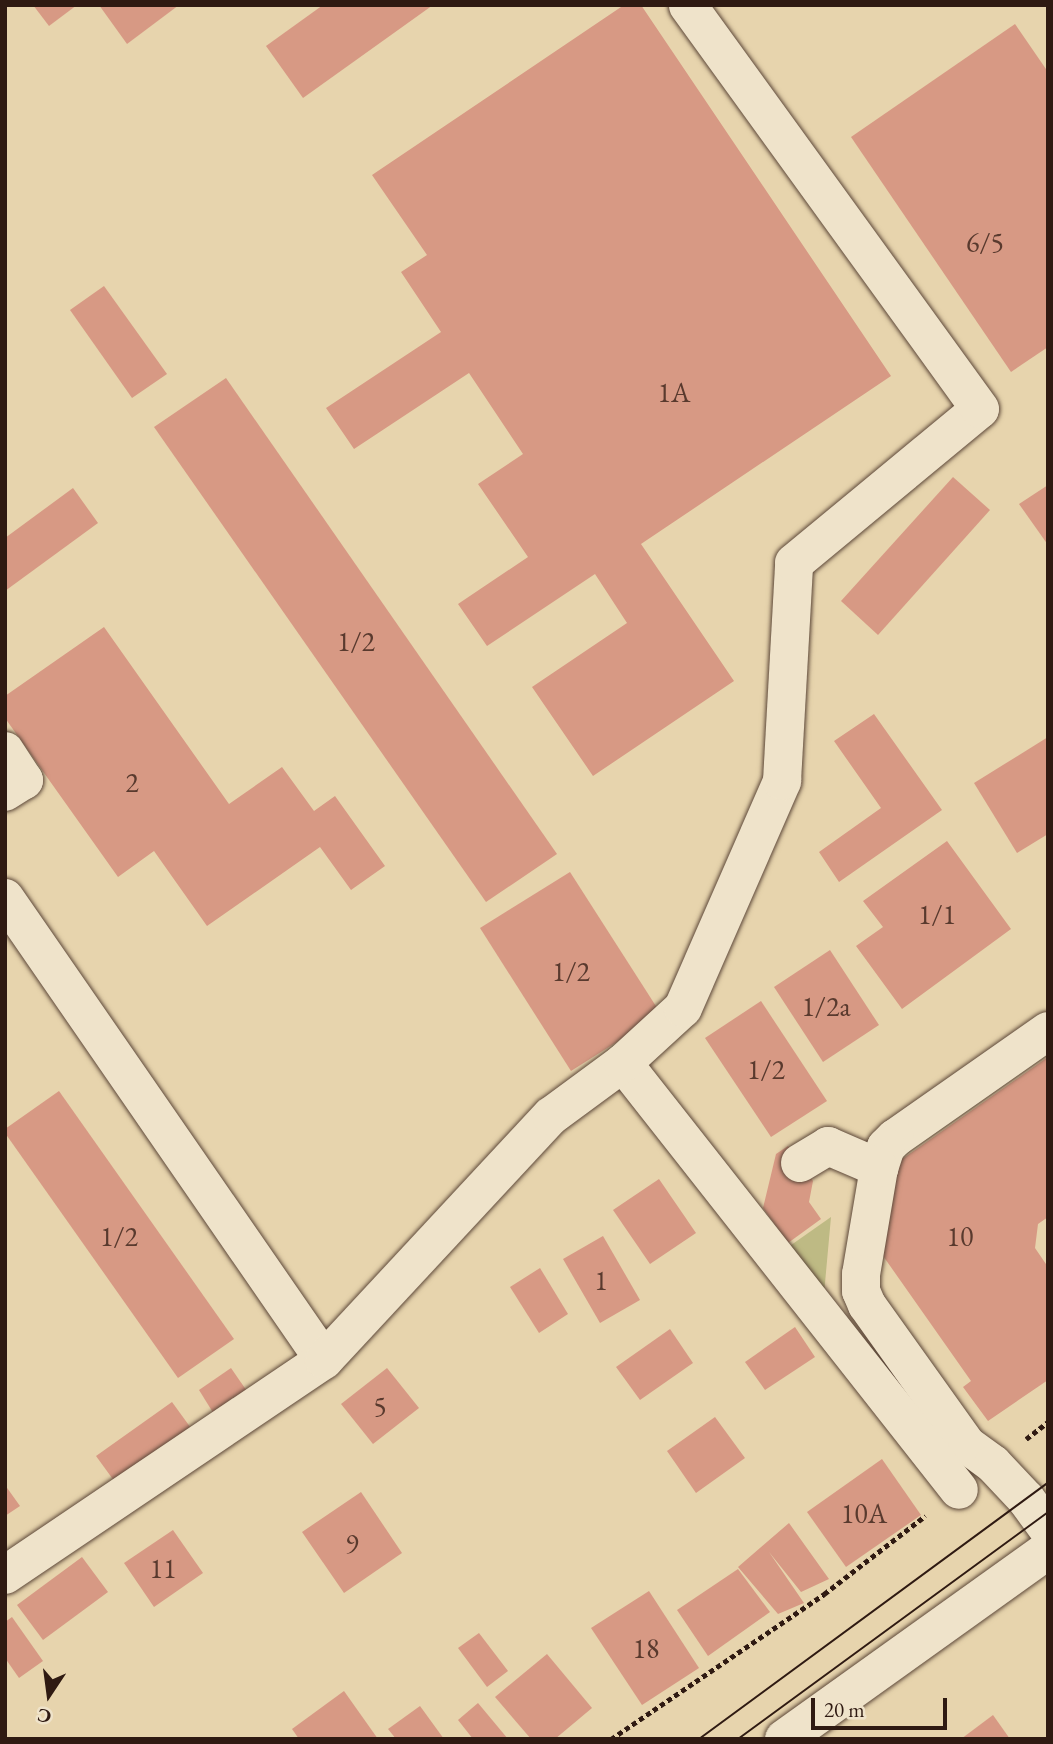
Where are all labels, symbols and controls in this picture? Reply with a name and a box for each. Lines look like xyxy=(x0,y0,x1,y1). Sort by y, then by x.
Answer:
house number: 6/5 xyxy=(966,225,1004,259)
house number: 1А xyxy=(658,375,690,409)
house number: 1/2 xyxy=(337,624,375,658)
house number: 2 xyxy=(125,765,139,799)
house number: 1/1 xyxy=(918,897,956,931)
house number: 1/2 xyxy=(552,954,590,988)
house number: 1/2а xyxy=(801,989,851,1023)
house number: 1/2 xyxy=(747,1052,785,1086)
house number: 1/2 xyxy=(100,1219,138,1253)
house number: 10 xyxy=(947,1219,973,1253)
house number: 1 xyxy=(594,1263,608,1297)
house number: 5 xyxy=(373,1389,387,1423)
house number: 10А xyxy=(841,1496,887,1530)
house number: 9 xyxy=(345,1526,359,1560)
house number: 11 xyxy=(150,1551,176,1585)
house number: 18 xyxy=(633,1631,659,1665)
north arrow xyxy=(14,1660,84,1730)
scale bar xyxy=(815,1684,951,1728)
text: 20 m xyxy=(824,1696,865,1723)
text: С xyxy=(35,1702,54,1730)

